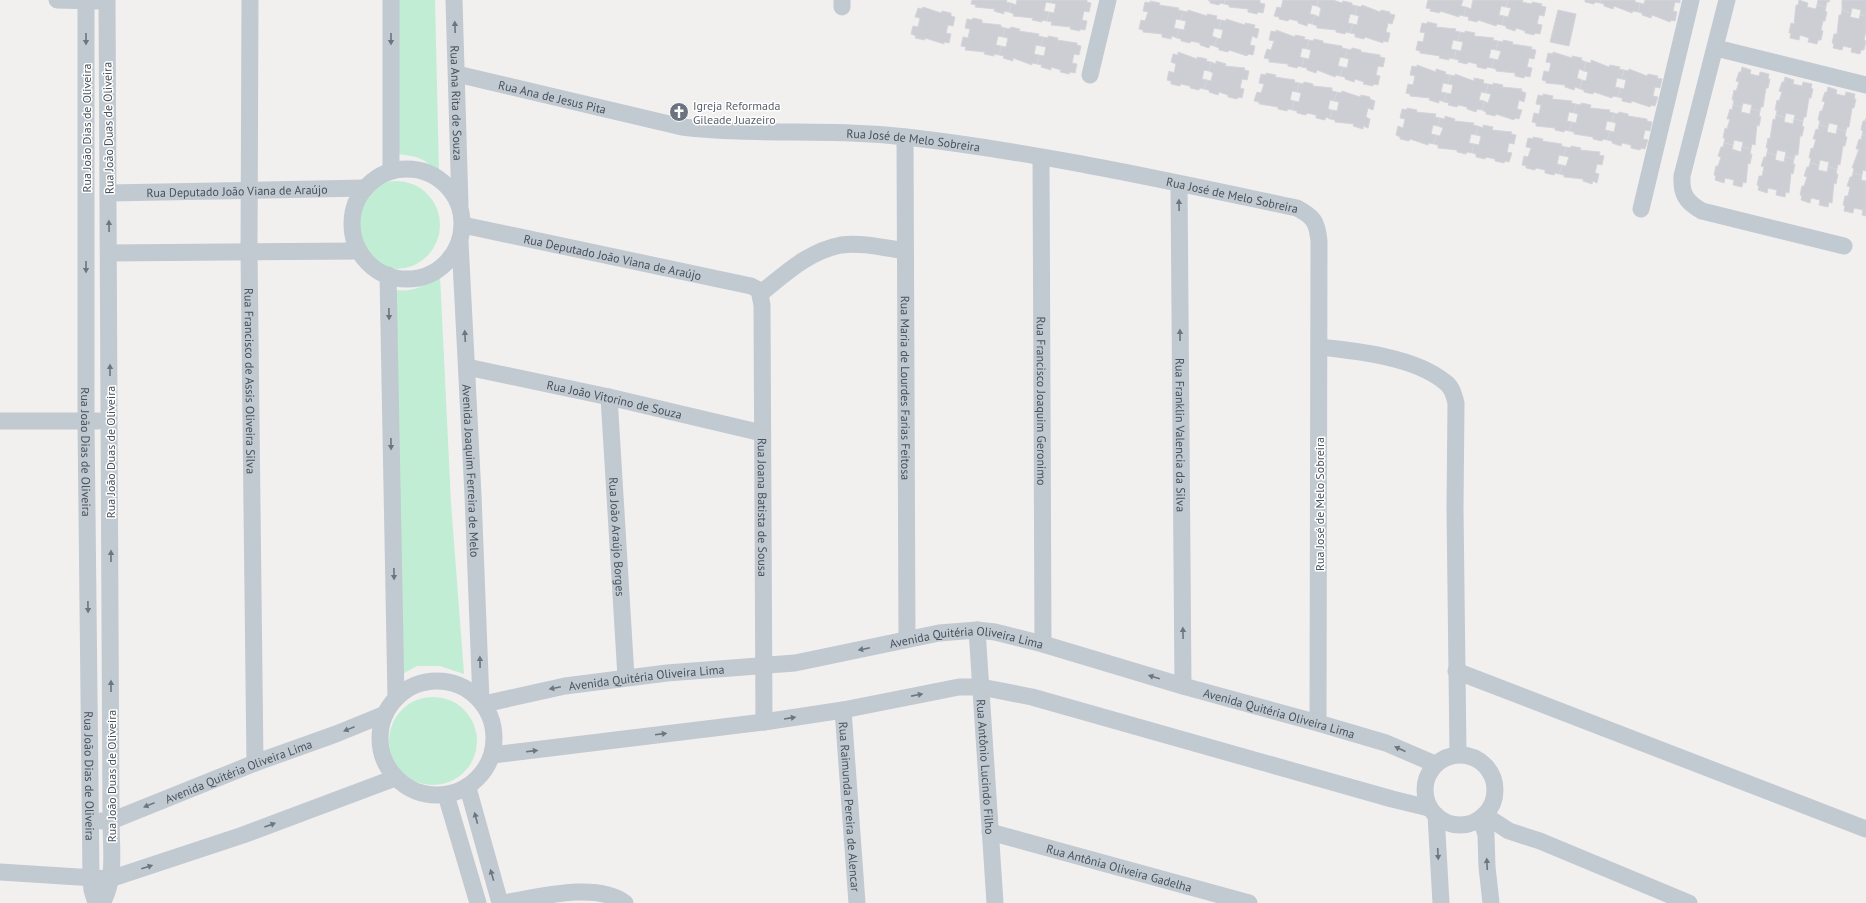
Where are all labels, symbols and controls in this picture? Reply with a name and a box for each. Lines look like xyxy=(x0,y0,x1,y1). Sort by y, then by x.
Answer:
one-way arrow xyxy=(452,20,458,33)
one-way arrow xyxy=(83,33,89,46)
one-way arrow xyxy=(388,33,394,46)
street label: Rua Ana Rita de Souza xyxy=(448,45,466,161)
street label: Rua João Duas de Oliveira xyxy=(99,62,117,194)
street label: Rua João Dias de Oliveira xyxy=(79,63,94,193)
street label: Rua Ana de Jesus Pita xyxy=(497,77,608,116)
place label: Igreja Reformada Gileade Juazeiro xyxy=(693,98,780,127)
church icon: Igreja Reformada Gileade Juazeiro xyxy=(668,101,690,123)
street label: Rua José de Melo Sobreira xyxy=(846,125,981,154)
street label: Rua José de Melo Sobreira xyxy=(1165,173,1300,216)
street label: Rua Deputado João Viana de Araújo xyxy=(146,181,328,200)
one-way arrow xyxy=(1176,198,1182,211)
one-way arrow xyxy=(106,219,112,232)
street label: Rua Deputado João Viana de Araújo xyxy=(522,231,703,283)
one-way arrow xyxy=(83,261,89,274)
street label: Rua Francisco de Assis Oliveira Silva xyxy=(242,288,259,474)
street label: Rua Maria de Lourdes Farias Feitosa xyxy=(898,296,914,480)
one-way arrow xyxy=(386,308,392,321)
street label: Rua Francisco Joaquim Geronimo xyxy=(1034,316,1050,486)
one-way arrow xyxy=(1177,328,1183,341)
one-way arrow xyxy=(462,329,468,342)
street label: Rua Franklin Valencia da Silva xyxy=(1173,358,1189,512)
one-way arrow xyxy=(107,363,113,376)
street label: Rua João Vitorino de Souza xyxy=(546,377,684,421)
street label: Avenida Joaquim Ferreira de Melo xyxy=(460,384,483,558)
street label: Rua João Duas de Oliveira xyxy=(103,386,118,518)
street label: Rua João Dias de Oliveira xyxy=(78,387,95,517)
street label: Rua José de Melo Sobreira xyxy=(1312,437,1327,571)
one-way arrow xyxy=(388,438,394,451)
street label: Rua Joana Batista de Sousa xyxy=(755,438,771,577)
street label: Rua João Araújo Borges xyxy=(606,477,629,597)
one-way arrow xyxy=(107,550,114,562)
one-way arrow xyxy=(390,568,397,580)
one-way arrow xyxy=(85,601,91,614)
street label: Avenida Quitéria Oliveira Lima xyxy=(888,622,1045,651)
one-way arrow xyxy=(1180,626,1186,639)
one-way arrow xyxy=(858,646,870,652)
one-way arrow xyxy=(477,655,483,668)
street label: Avenida Quitéria Oliveira Lima xyxy=(568,661,725,693)
one-way arrow xyxy=(1148,674,1160,680)
one-way arrow xyxy=(108,679,114,692)
street label: Avenida Quitéria Oliveira Lima xyxy=(1202,684,1357,741)
one-way arrow xyxy=(549,685,561,691)
one-way arrow xyxy=(911,691,924,697)
street label: Rua Antônio Lucindo Filho xyxy=(974,699,998,835)
street label: Rua João Duas de Oliveira xyxy=(104,710,119,842)
street label: Rua João Dias de Oliveira xyxy=(82,711,98,841)
one-way arrow xyxy=(783,715,796,721)
street label: Rua Raimunda Pereira de Alencar xyxy=(836,721,864,892)
one-way arrow xyxy=(342,726,354,732)
one-way arrow xyxy=(655,731,667,737)
street label: Avenida Quitéria Oliveira Lima xyxy=(163,736,314,806)
one-way arrow xyxy=(1393,745,1405,751)
one-way arrow xyxy=(526,747,538,754)
one-way arrow xyxy=(143,803,155,809)
one-way arrow xyxy=(473,811,479,824)
one-way arrow xyxy=(265,821,277,827)
street label: Rua Antônia Oliveira Gadelha xyxy=(1045,840,1194,895)
one-way arrow xyxy=(1434,848,1441,860)
one-way arrow xyxy=(1483,858,1490,870)
one-way arrow xyxy=(142,863,154,869)
one-way arrow xyxy=(489,869,495,882)

